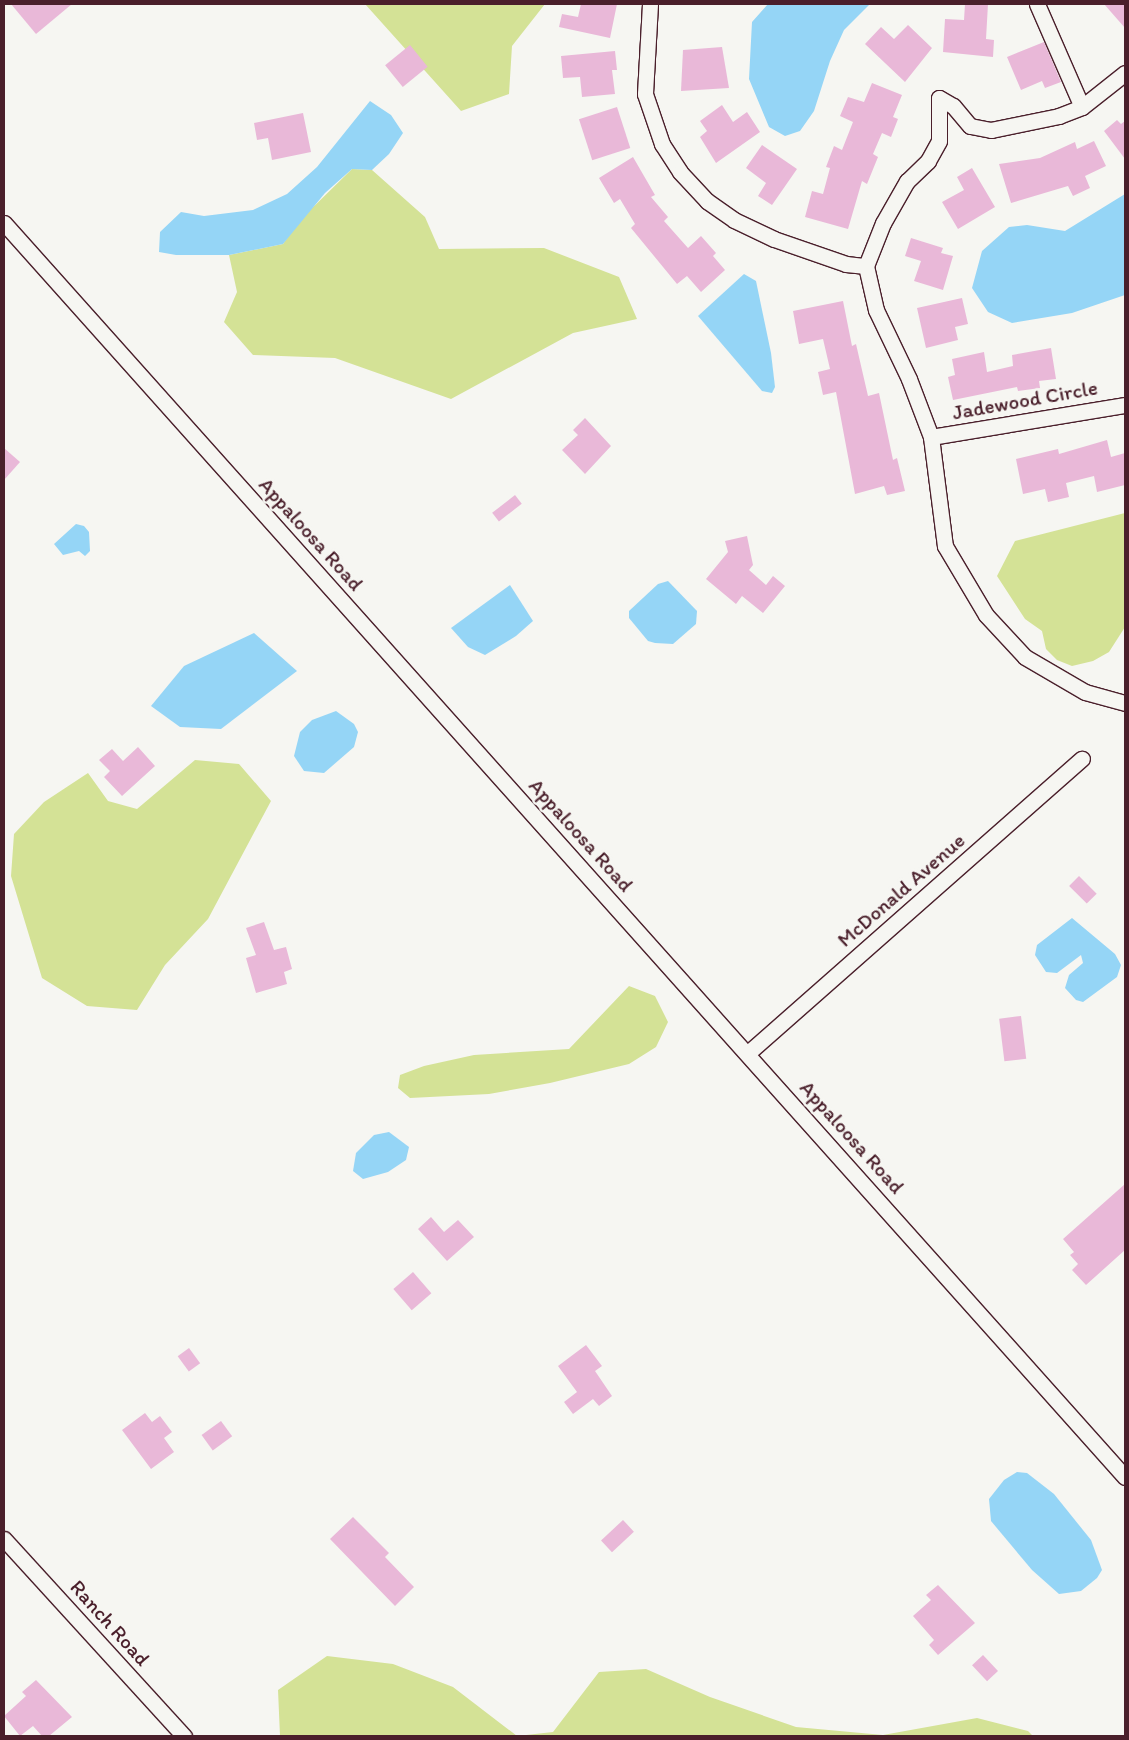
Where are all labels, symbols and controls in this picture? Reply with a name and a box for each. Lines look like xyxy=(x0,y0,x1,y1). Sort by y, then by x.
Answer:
street label: Jadewood Circle xyxy=(950,375,1100,425)
street label: Appaloosa Road xyxy=(254,472,368,596)
street label: Appaloosa Road xyxy=(524,773,638,897)
street label: McDonald Avenue xyxy=(832,828,970,952)
street label: Appaloosa Road xyxy=(795,1075,909,1199)
street label: Ranch Road xyxy=(65,1575,155,1671)

